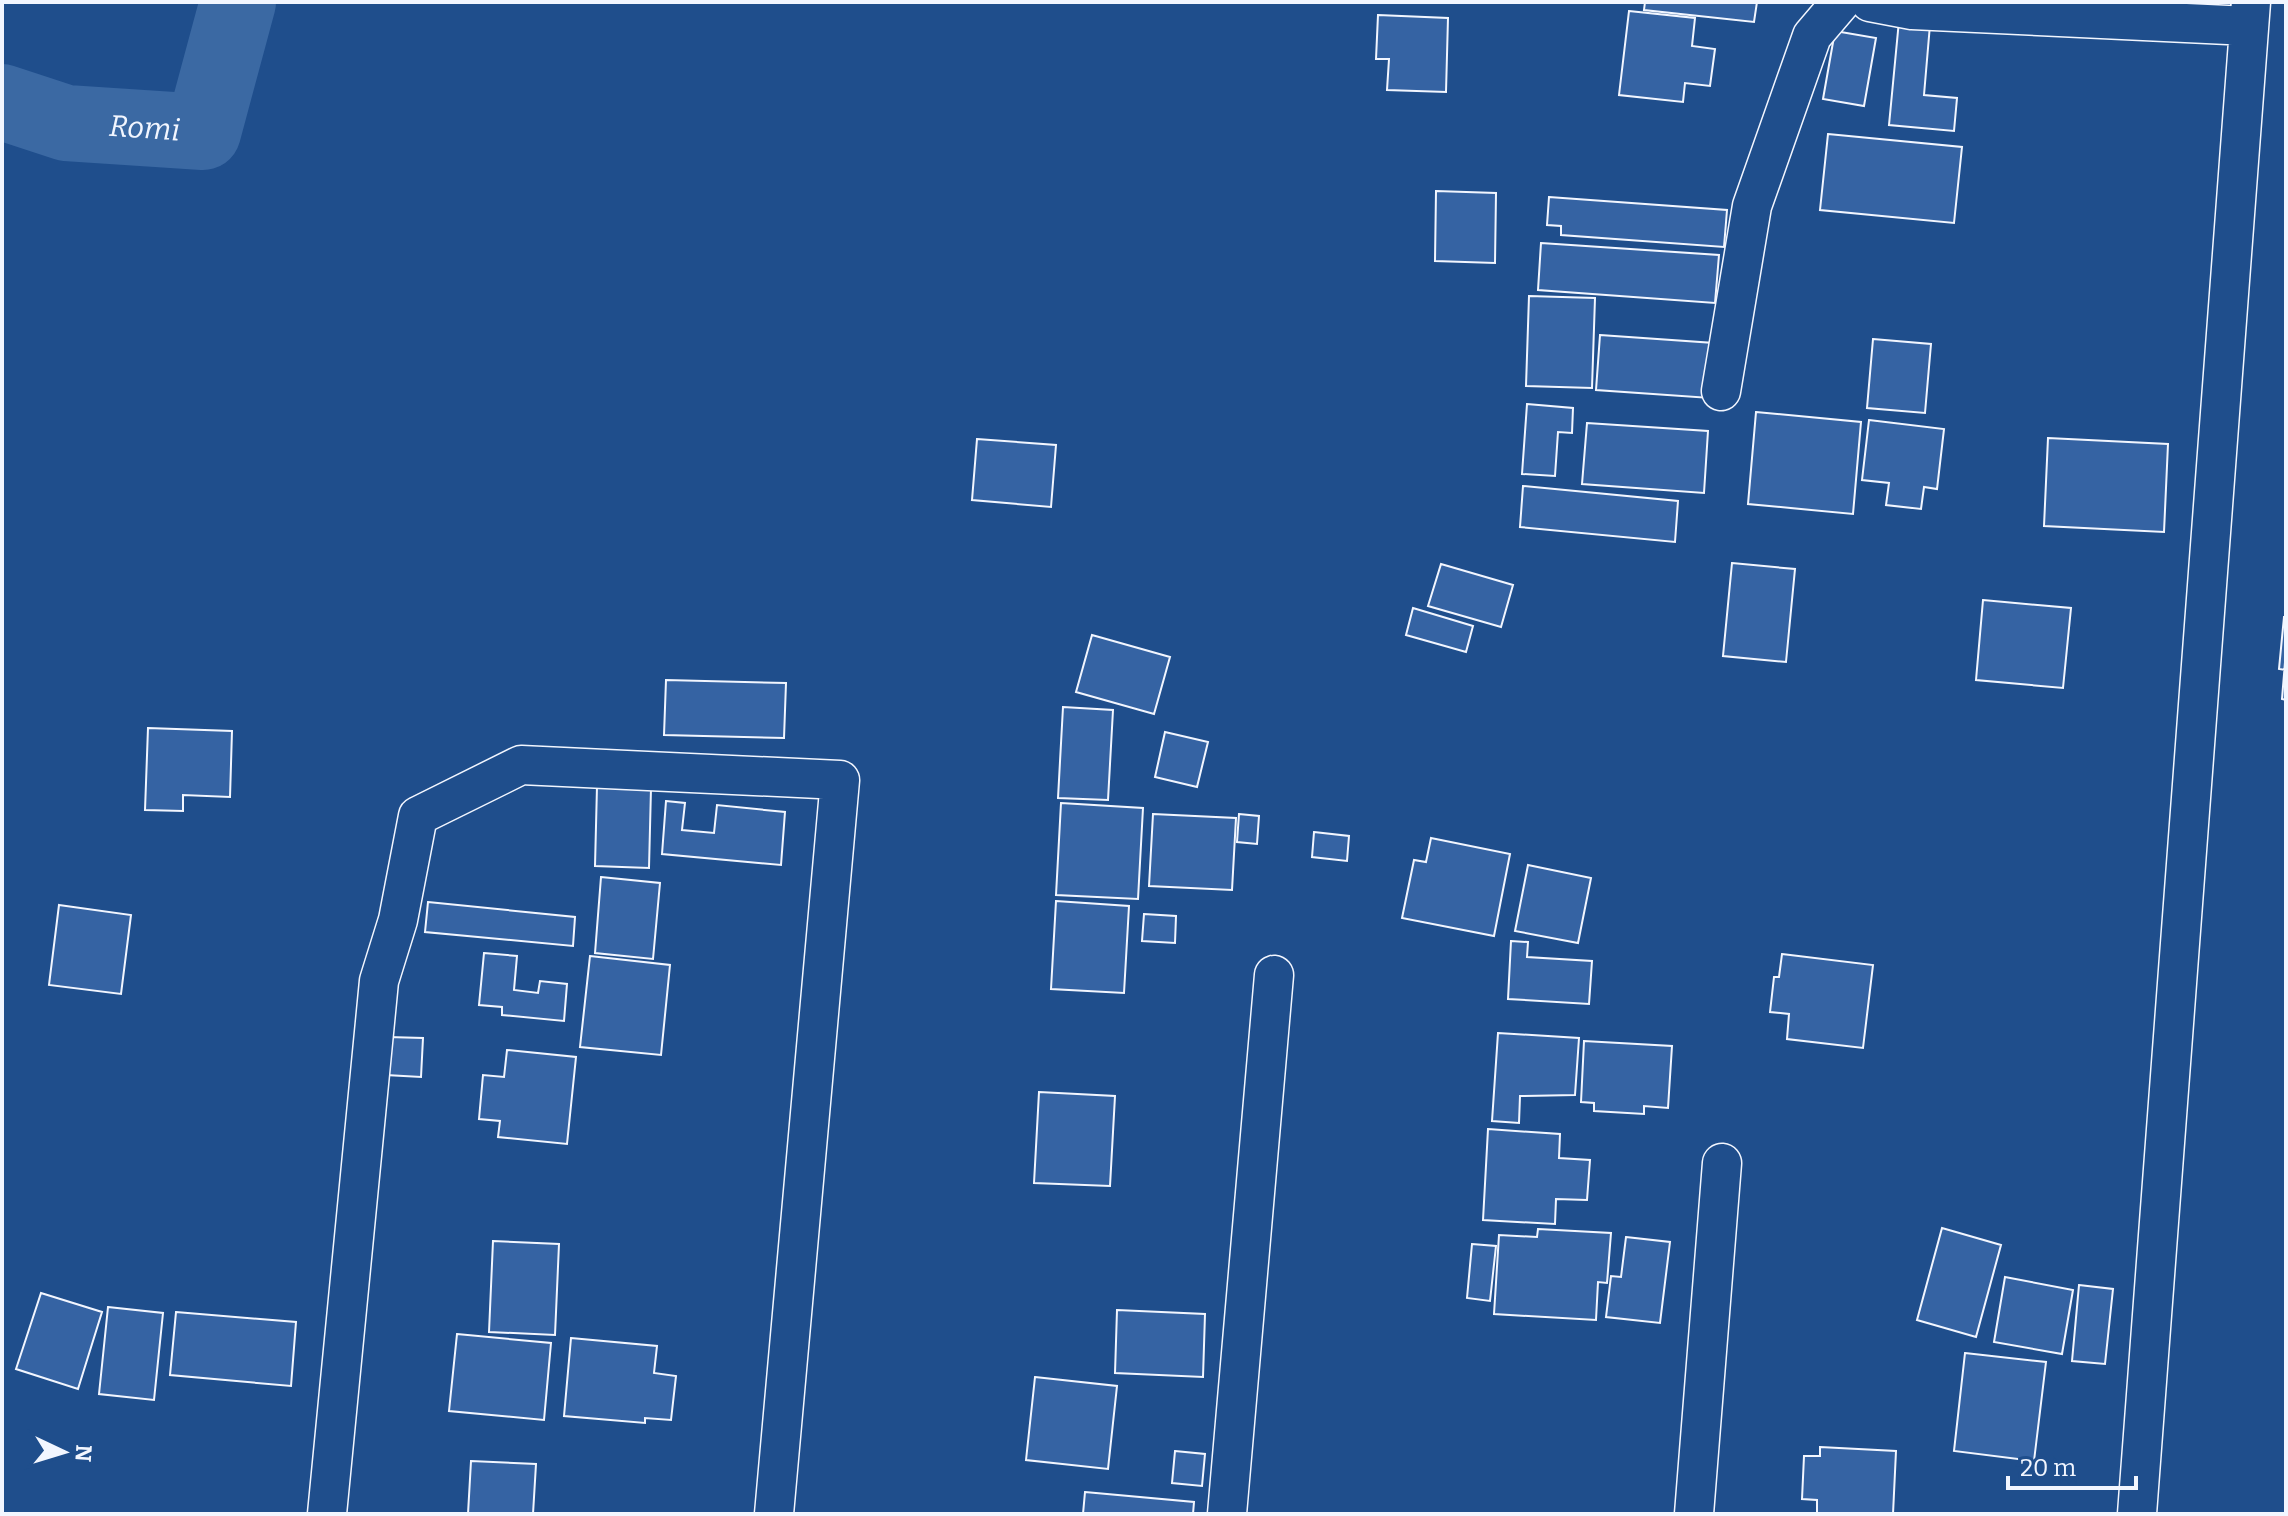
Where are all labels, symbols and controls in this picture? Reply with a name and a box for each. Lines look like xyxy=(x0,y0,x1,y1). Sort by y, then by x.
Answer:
water label: Romi xyxy=(108,108,181,148)
north arrow xyxy=(24,1412,104,1492)
scale bar xyxy=(2008,1440,2136,1490)
text: N xyxy=(69,1444,98,1463)
text: 20 m xyxy=(2020,1454,2076,1482)

